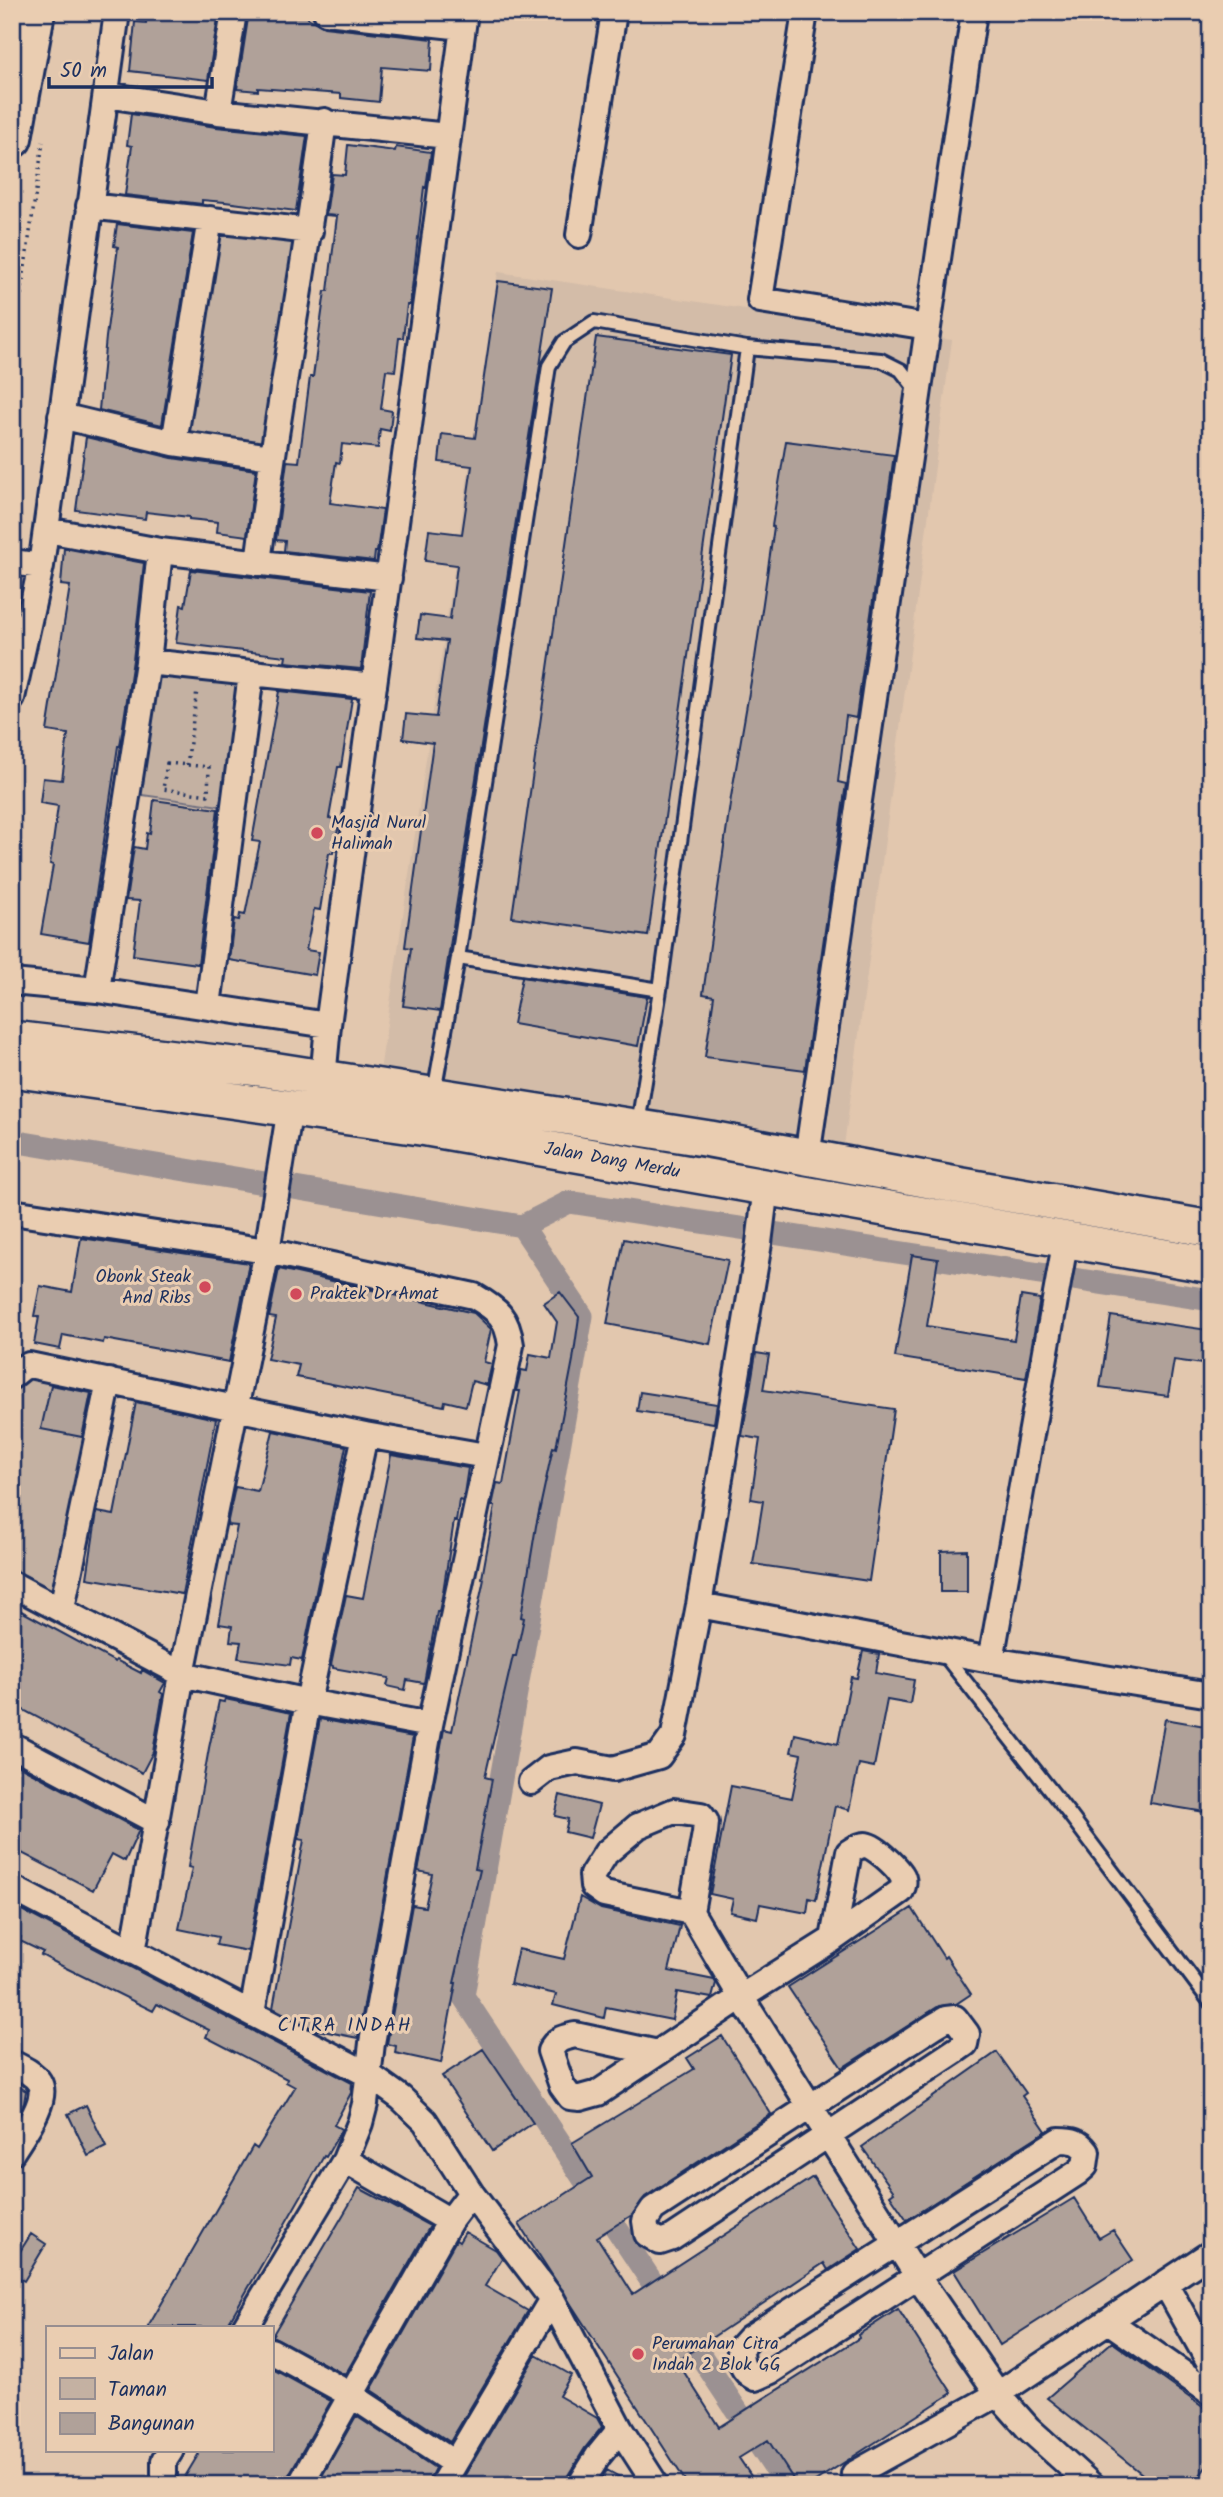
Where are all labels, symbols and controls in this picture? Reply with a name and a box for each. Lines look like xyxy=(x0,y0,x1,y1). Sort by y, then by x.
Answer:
scale bar xyxy=(49,46,212,90)
text: 50 m xyxy=(60,55,107,88)
place label: Masjid Nurul Halimah xyxy=(331,809,427,859)
marker: Masjid Nurul Halimah xyxy=(309,825,325,841)
street label: Jalan Dang Merdu xyxy=(542,1135,683,1187)
place label: Obonk Steak And Ribs xyxy=(96,1263,192,1313)
marker: Obonk Steak And Ribs xyxy=(197,1279,213,1295)
place label: Praktek Dr Amat xyxy=(310,1280,440,1309)
marker: Praktek Dr Amat xyxy=(288,1286,304,1302)
district label: CITRA INDAH xyxy=(278,2011,413,2041)
legend xyxy=(46,2326,273,2452)
place label: Perumahan Citra Indah 2 Blok GG xyxy=(652,2330,781,2380)
text: Jalan xyxy=(108,2338,154,2371)
marker: Perumahan Citra Indah 2 Blok GG xyxy=(630,2346,646,2362)
text: Taman xyxy=(108,2374,167,2407)
text: Bangunan xyxy=(108,2408,195,2441)

